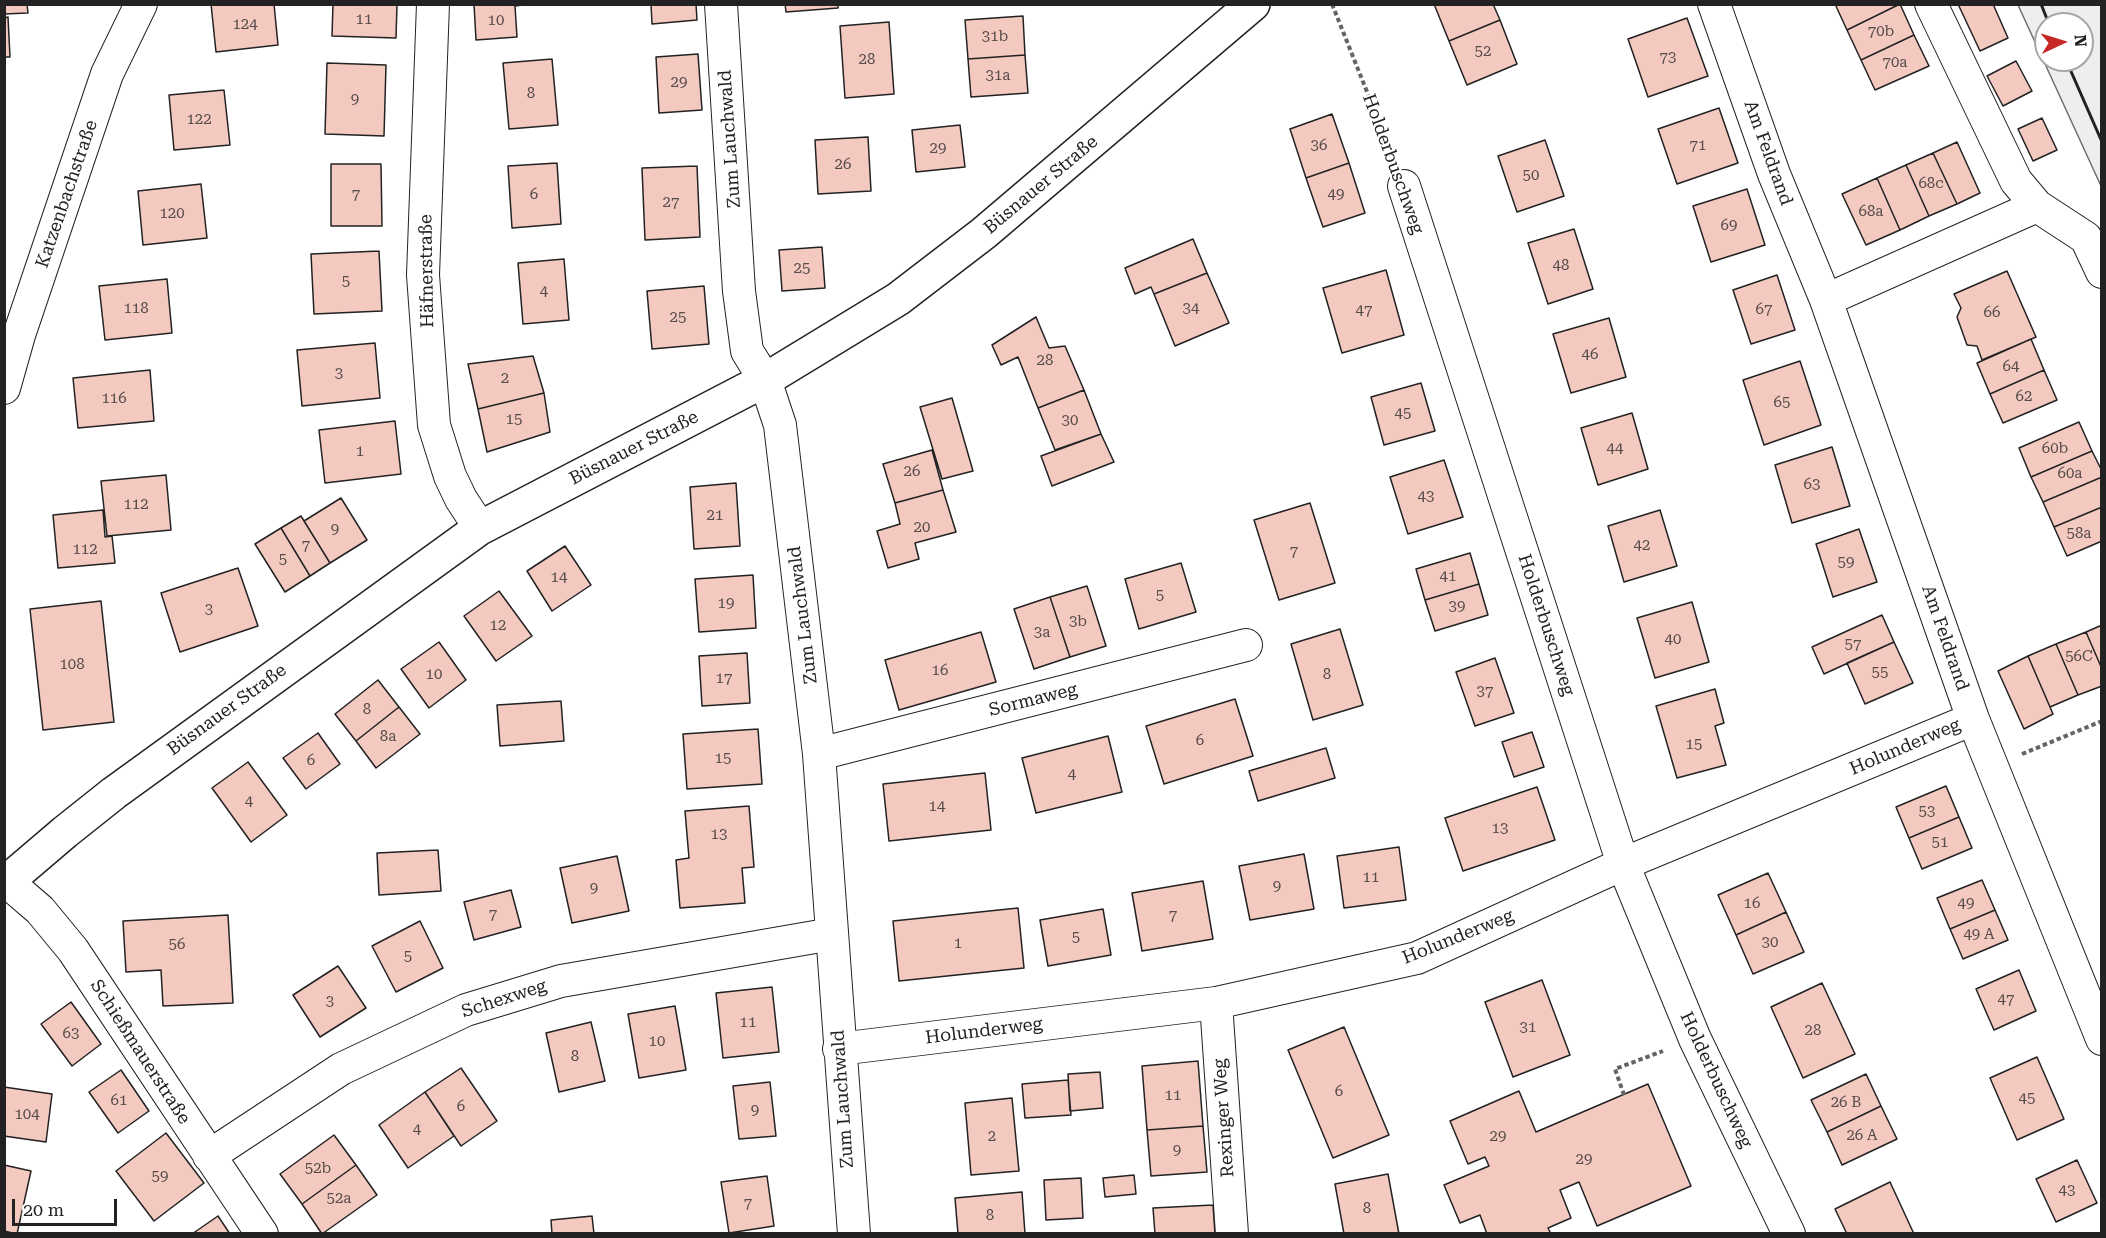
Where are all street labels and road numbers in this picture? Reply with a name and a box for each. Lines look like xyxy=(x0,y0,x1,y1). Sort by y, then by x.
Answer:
street label: Zum Lauchwald xyxy=(714,69,746,209)
street label: Holderbuschweg xyxy=(1358,91,1428,237)
street label: Am Feldrand xyxy=(1739,97,1797,209)
street label: Katzenbachstraße xyxy=(32,117,102,271)
street label: Büsnauer Straße xyxy=(980,131,1102,239)
street label: Häfnerstraße xyxy=(415,214,439,328)
street label: Büsnauer Straße xyxy=(566,406,702,490)
street label: Zum Lauchwald xyxy=(784,545,822,685)
street label: Holderbuschweg xyxy=(1513,551,1579,699)
street label: Am Feldrand xyxy=(1917,582,1973,694)
street label: Büsnauer Straße xyxy=(163,660,291,760)
street label: Sormaweg xyxy=(987,679,1079,721)
street label: Holunderweg xyxy=(1846,714,1964,780)
street label: Holunderweg xyxy=(1399,905,1517,969)
street label: Schexweg xyxy=(459,975,549,1023)
street label: Schießmauerstraße xyxy=(85,976,195,1128)
street label: Holderbuschweg xyxy=(1675,1009,1757,1151)
street label: Holunderweg xyxy=(924,1013,1044,1049)
street label: Zum Lauchwald xyxy=(827,1029,859,1169)
street label: Rexinger Weg xyxy=(1209,1058,1239,1178)

